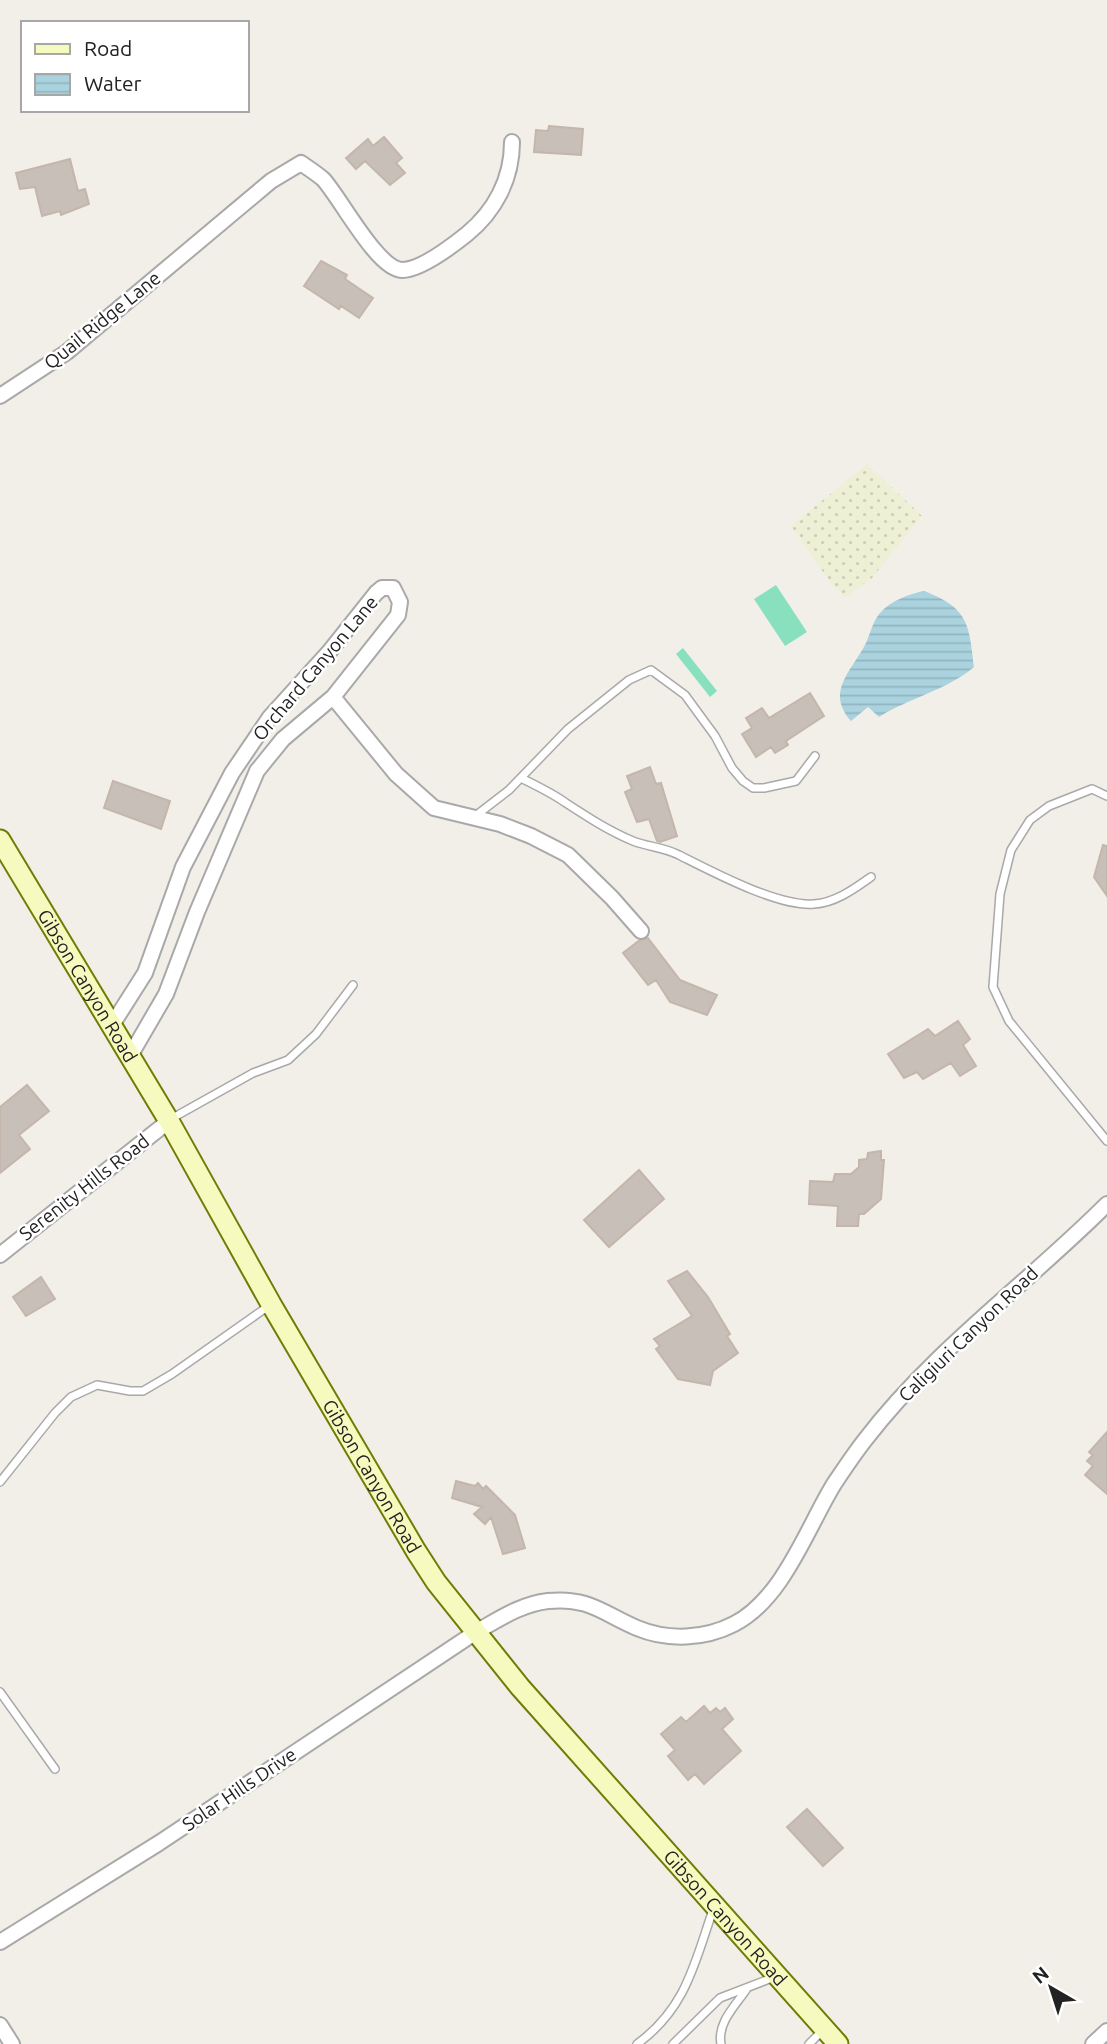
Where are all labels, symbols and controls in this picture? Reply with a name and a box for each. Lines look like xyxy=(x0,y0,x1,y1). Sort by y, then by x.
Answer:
legend xyxy=(21,21,248,112)
text: Road xyxy=(84,36,132,60)
text: Water xyxy=(84,71,142,95)
street label: Quail Ridge Lane xyxy=(39,266,165,374)
street label: Orchard Canyon Lane xyxy=(248,591,382,745)
street label: Gibson Canyon Road xyxy=(33,905,142,1066)
street label: Serenity Hills Road xyxy=(15,1129,153,1245)
street label: Caligiuri Canyon Road xyxy=(894,1262,1042,1406)
street label: Gibson Canyon Road xyxy=(318,1395,426,1557)
street label: Solar Hills Drive xyxy=(178,1743,300,1835)
street label: Gibson Canyon Road xyxy=(659,1845,792,1990)
north arrow xyxy=(1016,1953,1086,2023)
text: N xyxy=(1028,1962,1053,1988)

